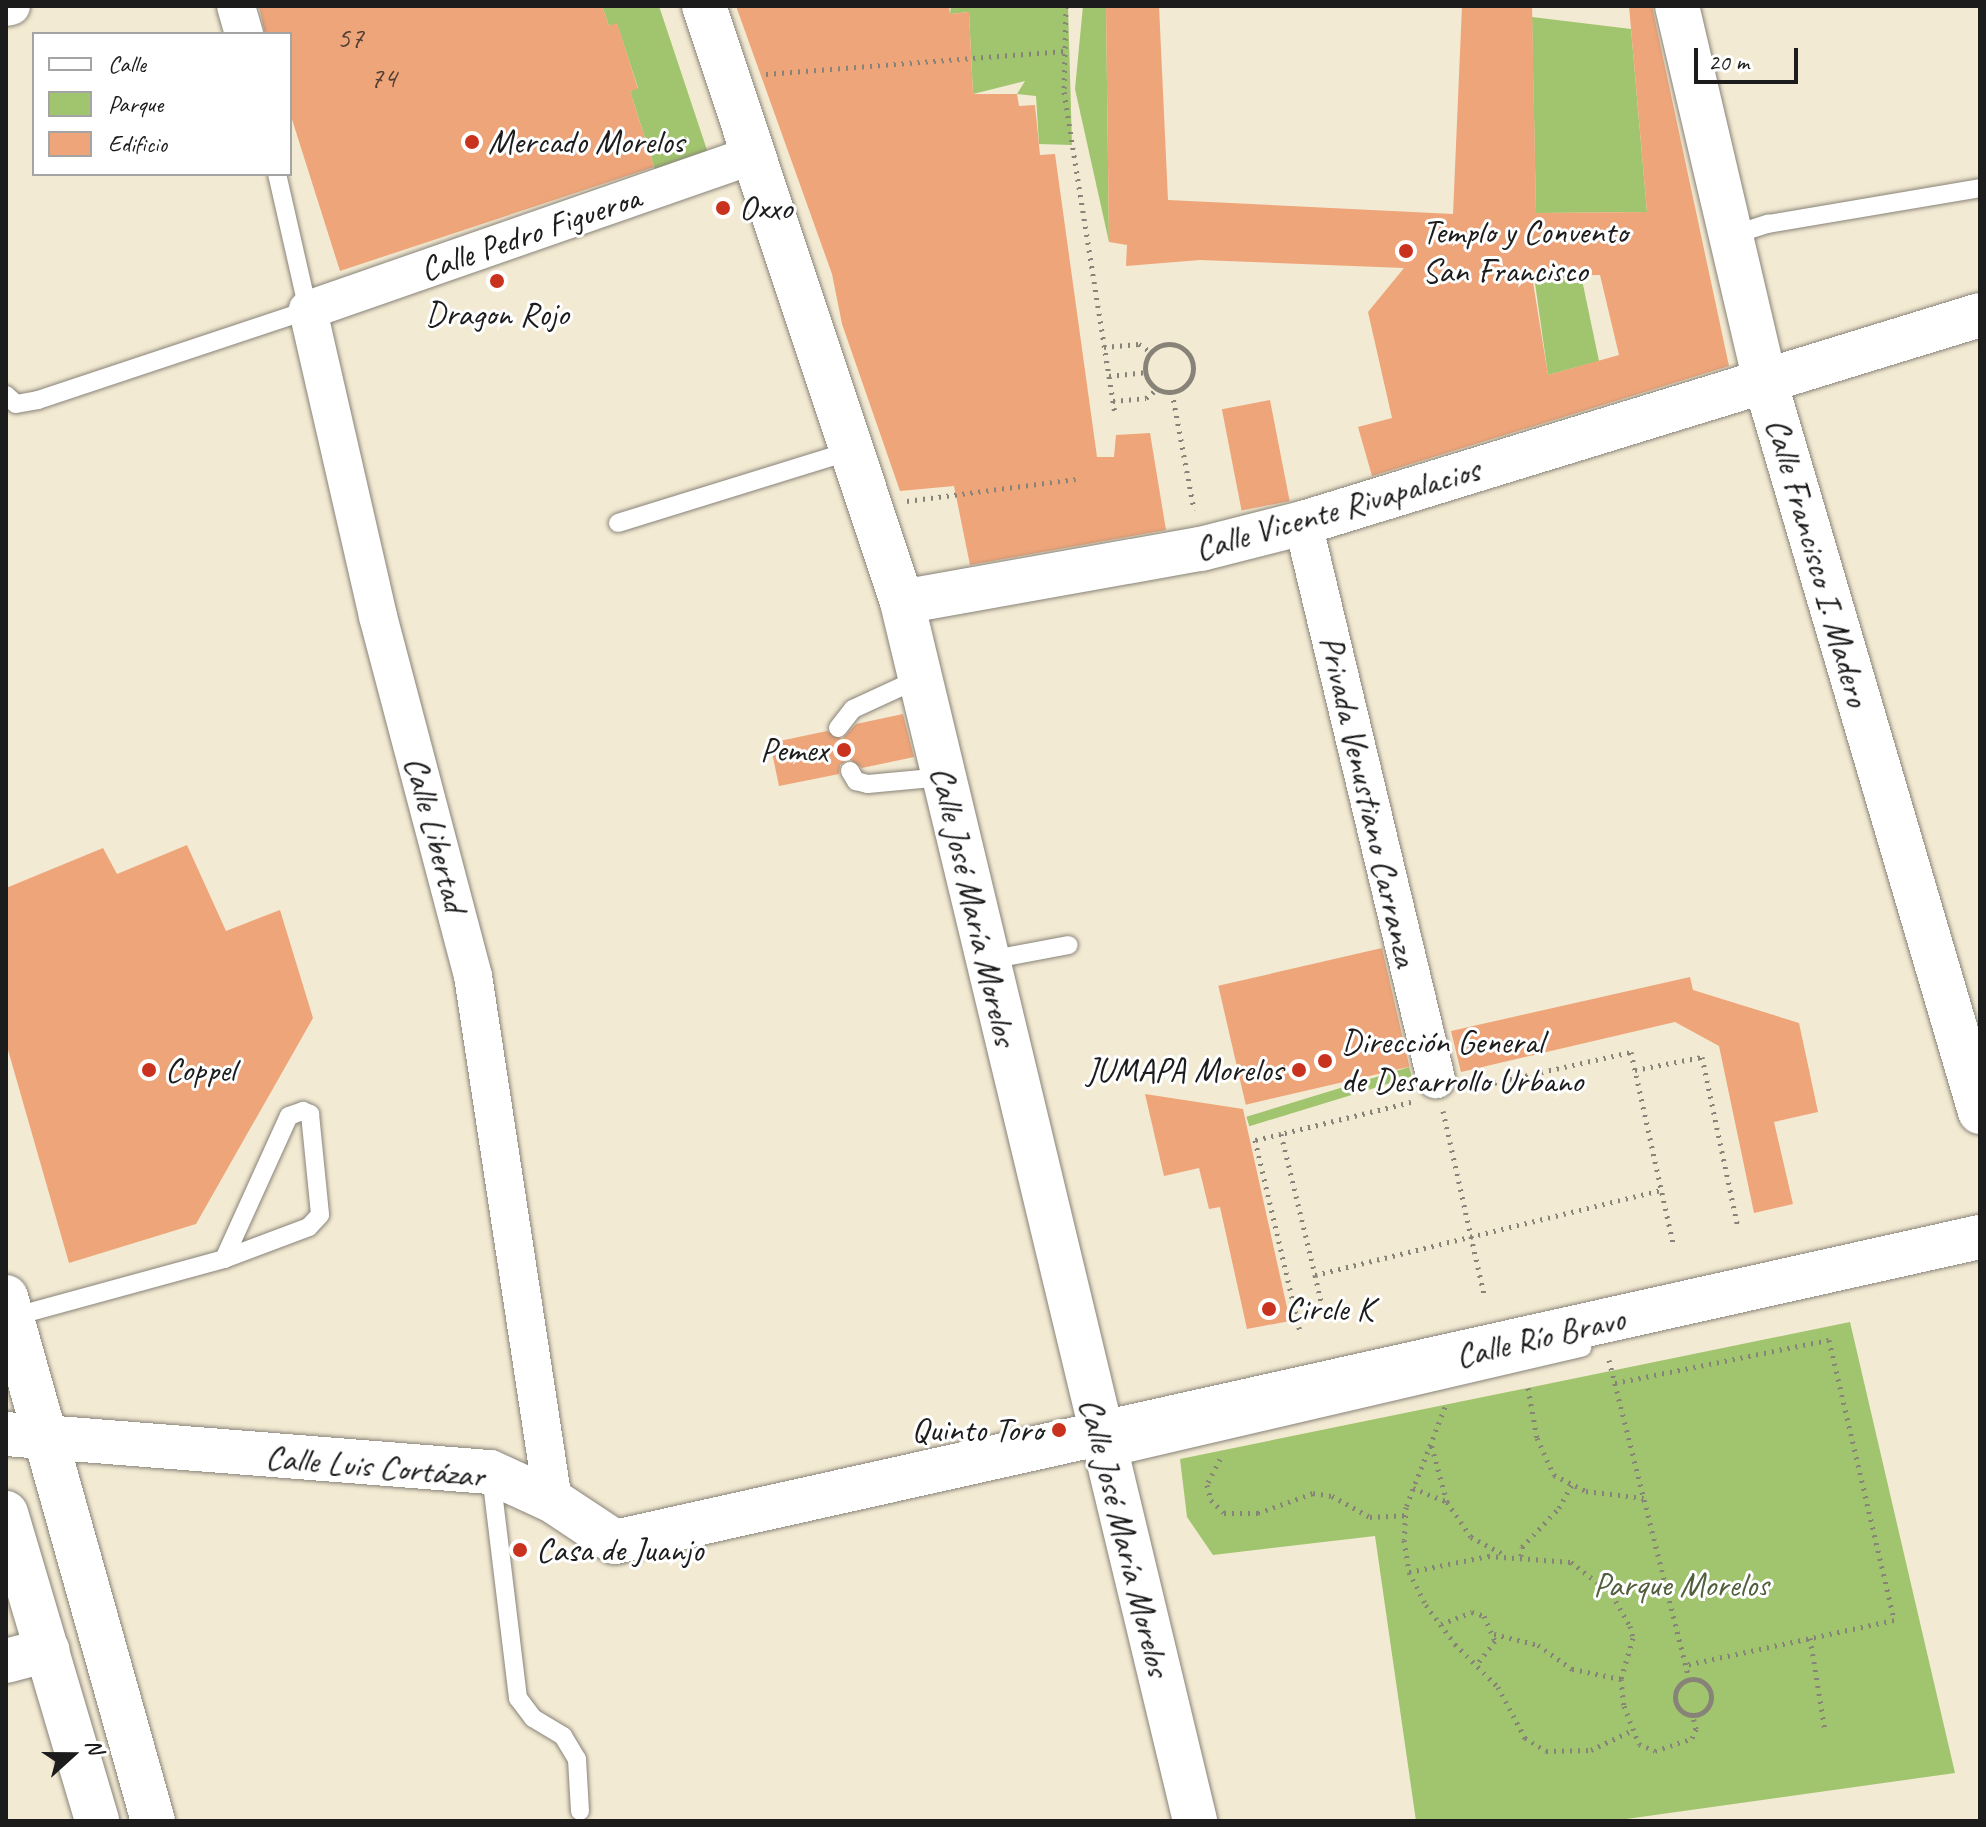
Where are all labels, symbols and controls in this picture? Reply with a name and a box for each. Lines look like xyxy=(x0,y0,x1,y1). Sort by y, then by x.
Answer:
house number: 57 xyxy=(337,19,363,55)
legend xyxy=(32,32,292,176)
scale bar xyxy=(1698,32,1802,82)
text: 20 m xyxy=(1708,47,1749,77)
text: Calle xyxy=(108,49,146,79)
house number: 74 xyxy=(370,59,396,95)
text: Parque xyxy=(108,89,163,119)
place label: Mercado Morelos xyxy=(488,122,684,162)
text: Edificio xyxy=(108,129,167,159)
marker: Mercado Morelos xyxy=(463,133,481,151)
street label: Calle Pedro Figueroa xyxy=(415,176,645,290)
place label: Oxxo xyxy=(739,188,792,228)
marker: Oxxo xyxy=(714,199,732,217)
place label: Templo y Convento San Francisco xyxy=(1422,211,1627,290)
marker: Templo y Convento San Francisco xyxy=(1397,242,1415,260)
marker: Dragon Rojo xyxy=(488,272,506,290)
place label: Dragon Rojo xyxy=(425,294,569,334)
street label: Calle Francisco I. Madero xyxy=(1757,413,1879,711)
street label: Calle Vicente Rivapalacios xyxy=(1191,449,1483,569)
street label: Privada Venustiano Carranza xyxy=(1311,632,1427,970)
place label: Pemex xyxy=(760,730,828,770)
marker: Pemex xyxy=(835,741,853,759)
street label: Calle Libertad xyxy=(396,752,476,916)
street label: Calle José María Morelos xyxy=(922,763,1026,1049)
place label: Dirección General de Desarrollo Urbano xyxy=(1341,1021,1584,1100)
place label: Coppel xyxy=(165,1050,236,1090)
place label: JUMAPA Morelos xyxy=(1086,1050,1283,1090)
marker: Dirección General de Desarrollo Urbano xyxy=(1316,1052,1334,1070)
marker: Coppel xyxy=(140,1061,158,1079)
marker: JUMAPA Morelos xyxy=(1290,1061,1308,1079)
place label: Circle K xyxy=(1285,1289,1374,1329)
street label: Calle Río Bravo xyxy=(1450,1298,1630,1376)
marker: Circle K xyxy=(1260,1300,1278,1318)
street label: Calle José María Morelos xyxy=(1071,1394,1179,1680)
place label: Quinto Toro xyxy=(911,1410,1043,1450)
marker: Quinto Toro xyxy=(1050,1421,1068,1439)
street label: Calle Luis Cortázar xyxy=(265,1436,485,1496)
place label: Casa de Juanjo xyxy=(536,1530,703,1570)
marker: Casa de Juanjo xyxy=(511,1541,529,1559)
park label: Parque Morelos xyxy=(1593,1565,1769,1605)
north arrow xyxy=(32,1715,112,1795)
text: N xyxy=(79,1735,110,1758)

